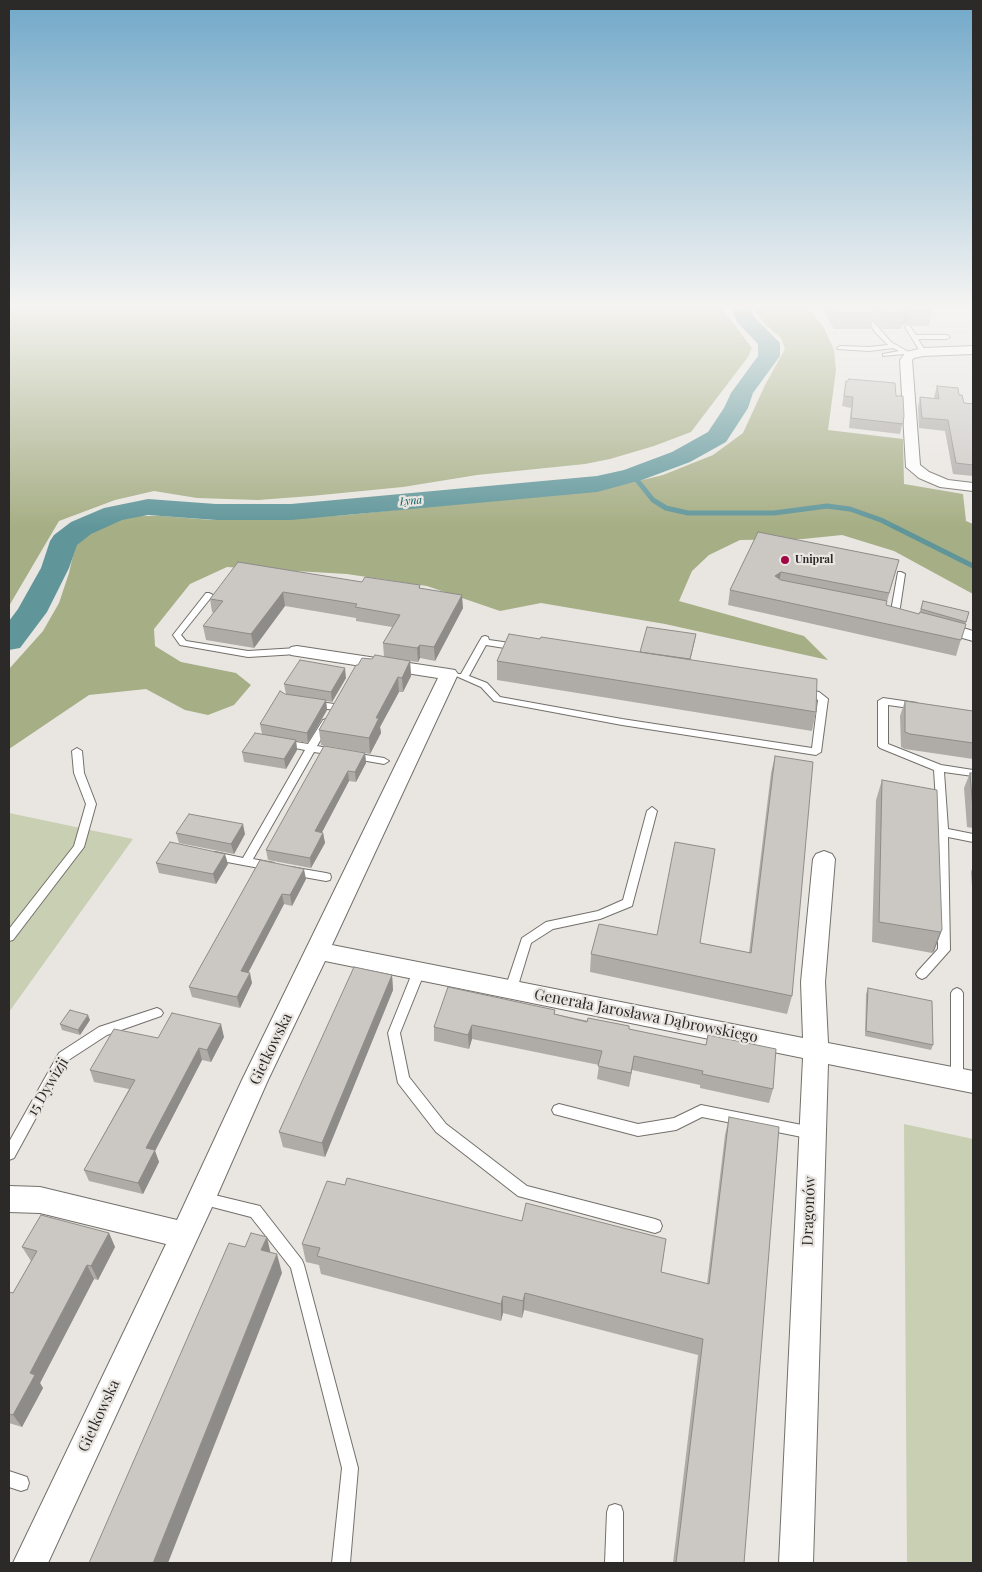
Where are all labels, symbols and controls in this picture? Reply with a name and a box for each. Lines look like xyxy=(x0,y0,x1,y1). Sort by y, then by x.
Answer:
water label: Łyna xyxy=(399,493,423,509)
place label: Unipral xyxy=(795,553,833,567)
marker: Unipral xyxy=(779,554,791,566)
street label: Generała Jarosława Dąbrowskiego xyxy=(533,985,759,1047)
street label: Gietkowska xyxy=(246,1010,296,1088)
street label: 15 Dywizji xyxy=(23,1054,73,1120)
street label: Dragonów xyxy=(799,1176,819,1246)
street label: Gietkowska xyxy=(74,1377,124,1455)

